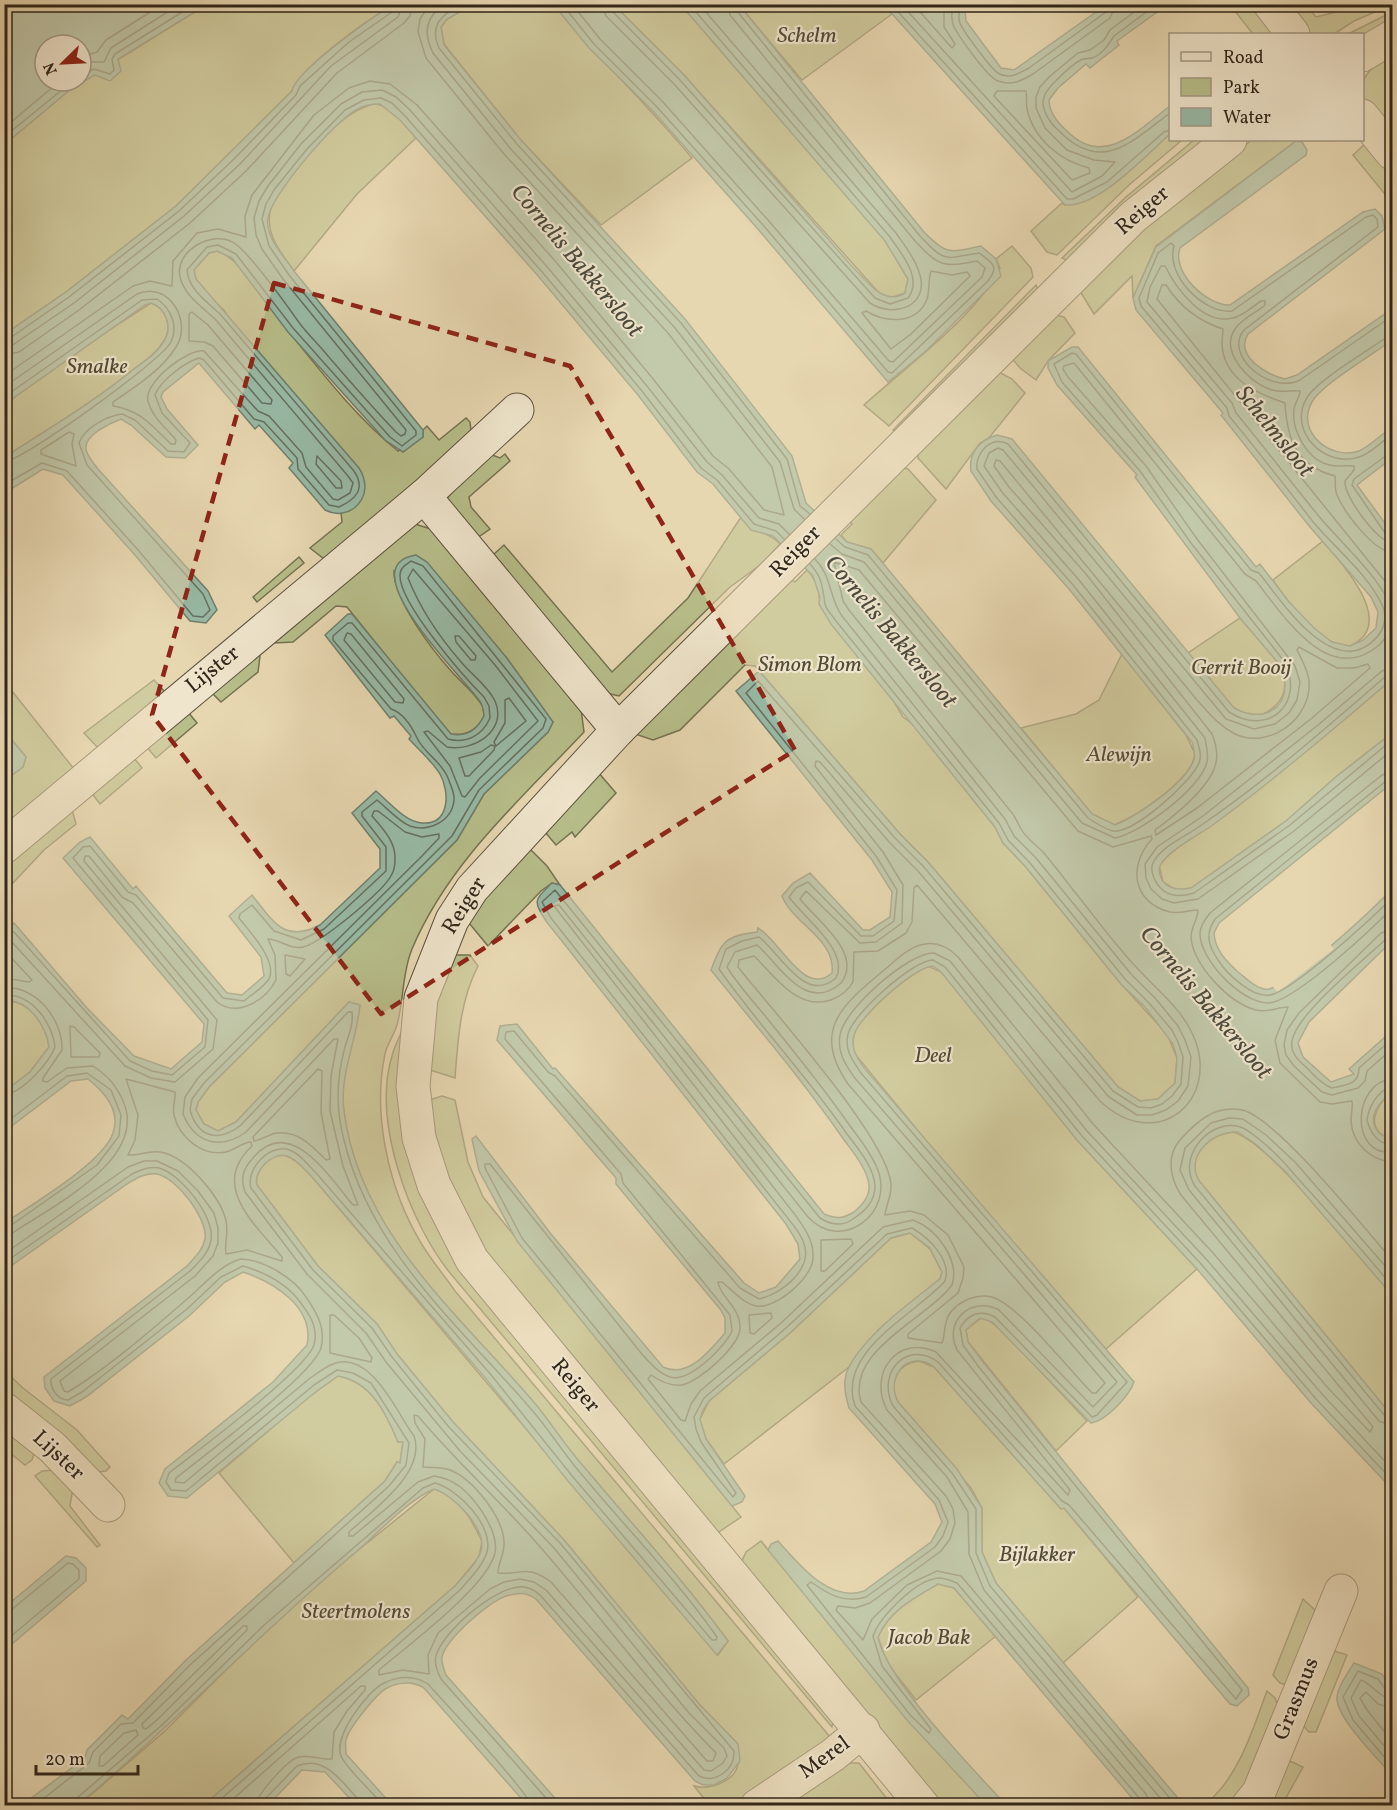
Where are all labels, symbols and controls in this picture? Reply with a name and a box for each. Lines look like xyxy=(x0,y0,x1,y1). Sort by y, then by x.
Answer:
park label: Schelm xyxy=(777,21,837,52)
north arrow xyxy=(33,33,93,93)
legend xyxy=(1169,33,1364,141)
text: Road xyxy=(1223,46,1264,71)
text: N xyxy=(39,58,64,78)
text: Park xyxy=(1223,76,1260,101)
text: Water xyxy=(1223,106,1271,131)
water label: Cornelis Bakkersloot xyxy=(502,177,651,346)
street label: Reiger xyxy=(1109,179,1177,243)
park label: Smalke xyxy=(66,352,128,383)
water label: Schelmsloot xyxy=(1226,379,1322,486)
street label: Reiger xyxy=(763,519,829,585)
water label: Cornelis Bakkersloot xyxy=(816,548,965,717)
street label: Lijster xyxy=(179,639,247,701)
park label: Simon Blom xyxy=(758,650,862,681)
park label: Gerrit Booij xyxy=(1191,653,1292,684)
park label: Alewijn xyxy=(1085,740,1152,771)
street label: Reiger xyxy=(435,871,495,941)
water label: Cornelis Bakkersloot xyxy=(1131,919,1280,1088)
park label: Deel xyxy=(914,1041,952,1072)
street label: Reiger xyxy=(543,1352,607,1420)
street label: Lijster xyxy=(25,1424,91,1488)
park label: Bijlakker xyxy=(999,1540,1076,1571)
park label: Steertmolens xyxy=(302,1597,410,1628)
park label: Jacob Bak xyxy=(886,1623,970,1654)
street label: Grasmus xyxy=(1266,1653,1328,1745)
street label: Merel xyxy=(793,1729,857,1787)
scale bar xyxy=(36,1738,138,1776)
text: 20 m xyxy=(45,1748,85,1773)

